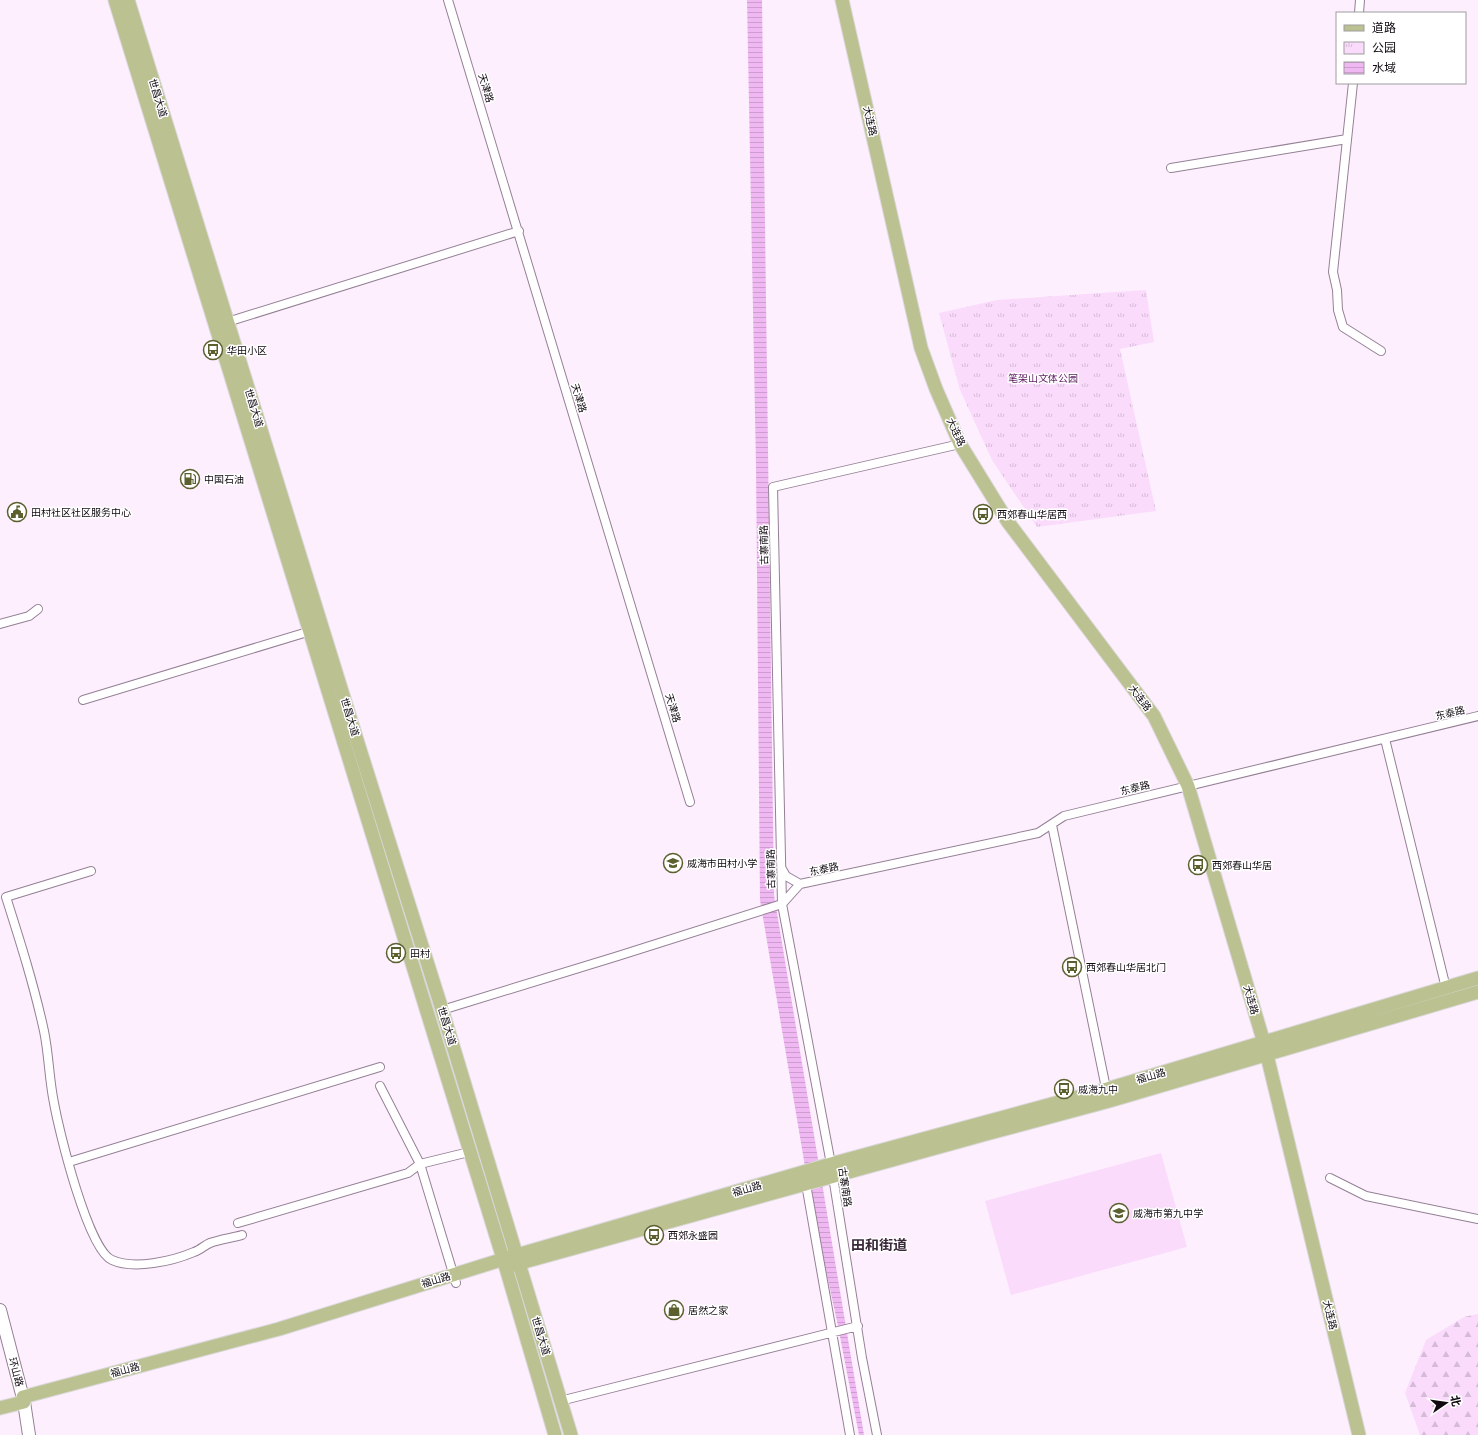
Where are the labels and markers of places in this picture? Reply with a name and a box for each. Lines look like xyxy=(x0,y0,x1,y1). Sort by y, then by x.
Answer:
bus stop icon: 华田小区 xyxy=(202,339,224,361)
place label: 华田小区 xyxy=(227,344,267,357)
fuel station icon: 中国石油 xyxy=(179,468,201,490)
place label: 中国石油 xyxy=(204,473,244,486)
public building icon: 田村社区社区服务中心 xyxy=(6,501,28,523)
bus stop icon: 西郊春山华居西 xyxy=(972,503,994,525)
place label: 田村社区社区服务中心 xyxy=(31,506,131,519)
place label: 西郊春山华居西 xyxy=(997,508,1067,521)
school or university icon: 威海市田村小学 xyxy=(662,852,684,874)
bus stop icon: 西郊春山华居 xyxy=(1187,854,1209,876)
place label: 威海市田村小学 xyxy=(687,857,757,870)
place label: 西郊春山华居 xyxy=(1212,859,1272,872)
bus stop icon: 田村 xyxy=(385,942,407,964)
place label: 田村 xyxy=(410,947,430,960)
bus stop icon: 西郊春山华居北门 xyxy=(1061,956,1083,978)
place label: 西郊春山华居北门 xyxy=(1086,961,1166,974)
bus stop icon: 威海九中 xyxy=(1053,1078,1075,1100)
place label: 威海九中 xyxy=(1078,1083,1118,1096)
school or university icon: 威海市第九中学 xyxy=(1108,1202,1130,1224)
place label: 威海市第九中学 xyxy=(1133,1207,1203,1220)
bus stop icon: 西郊永盛园 xyxy=(643,1224,665,1246)
place label: 西郊永盛园 xyxy=(668,1229,718,1242)
shop icon: 居然之家 xyxy=(663,1299,685,1321)
place label: 居然之家 xyxy=(688,1304,729,1317)

